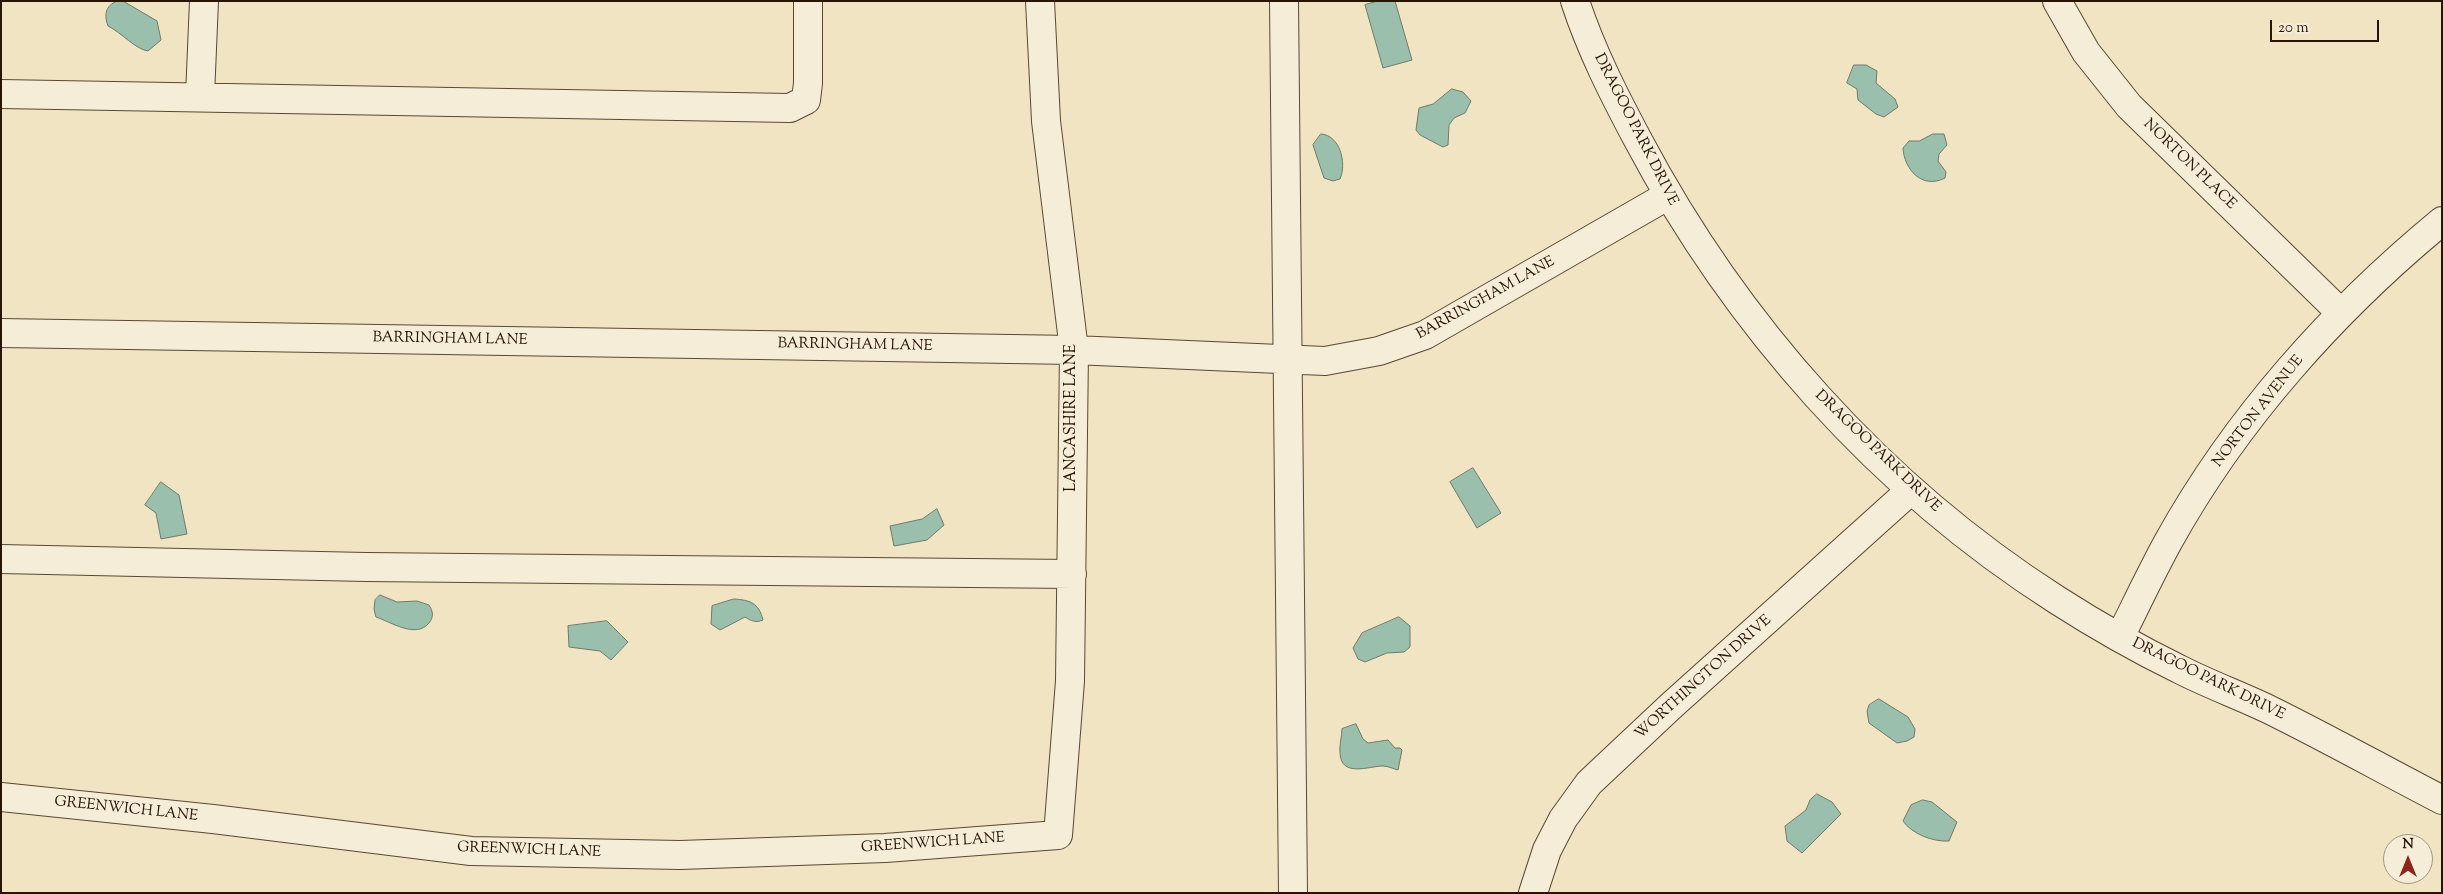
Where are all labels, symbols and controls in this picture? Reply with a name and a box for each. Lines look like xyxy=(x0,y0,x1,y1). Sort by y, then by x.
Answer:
scale bar xyxy=(2273,10,2382,42)
text: 20 m xyxy=(2278,18,2309,39)
street label: DRAGOO PARK DRIVE xyxy=(1589,51,1681,209)
street label: NORTON PLACE xyxy=(2139,116,2239,214)
street label: BARRINGHAM LANE xyxy=(1414,254,1558,344)
street label: BARRINGHAM LANE xyxy=(372,330,528,350)
street label: BARRINGHAM LANE xyxy=(777,336,933,356)
street label: LANCASHIRE LANE xyxy=(1063,344,1081,492)
street label: NORTON AVENUE xyxy=(2210,352,2308,472)
street label: DRAGOO PARK DRIVE xyxy=(1810,387,1944,517)
street label: WORTHINGTON DRIVE xyxy=(1632,612,1776,744)
street label: DRAGOO PARK DRIVE xyxy=(2129,635,2287,725)
street label: GREENWICH LANE xyxy=(53,794,199,826)
street label: GREENWICH LANE xyxy=(860,830,1006,858)
north arrow xyxy=(2383,834,2433,884)
text: N xyxy=(2402,835,2414,855)
street label: GREENWICH LANE xyxy=(457,839,601,863)

